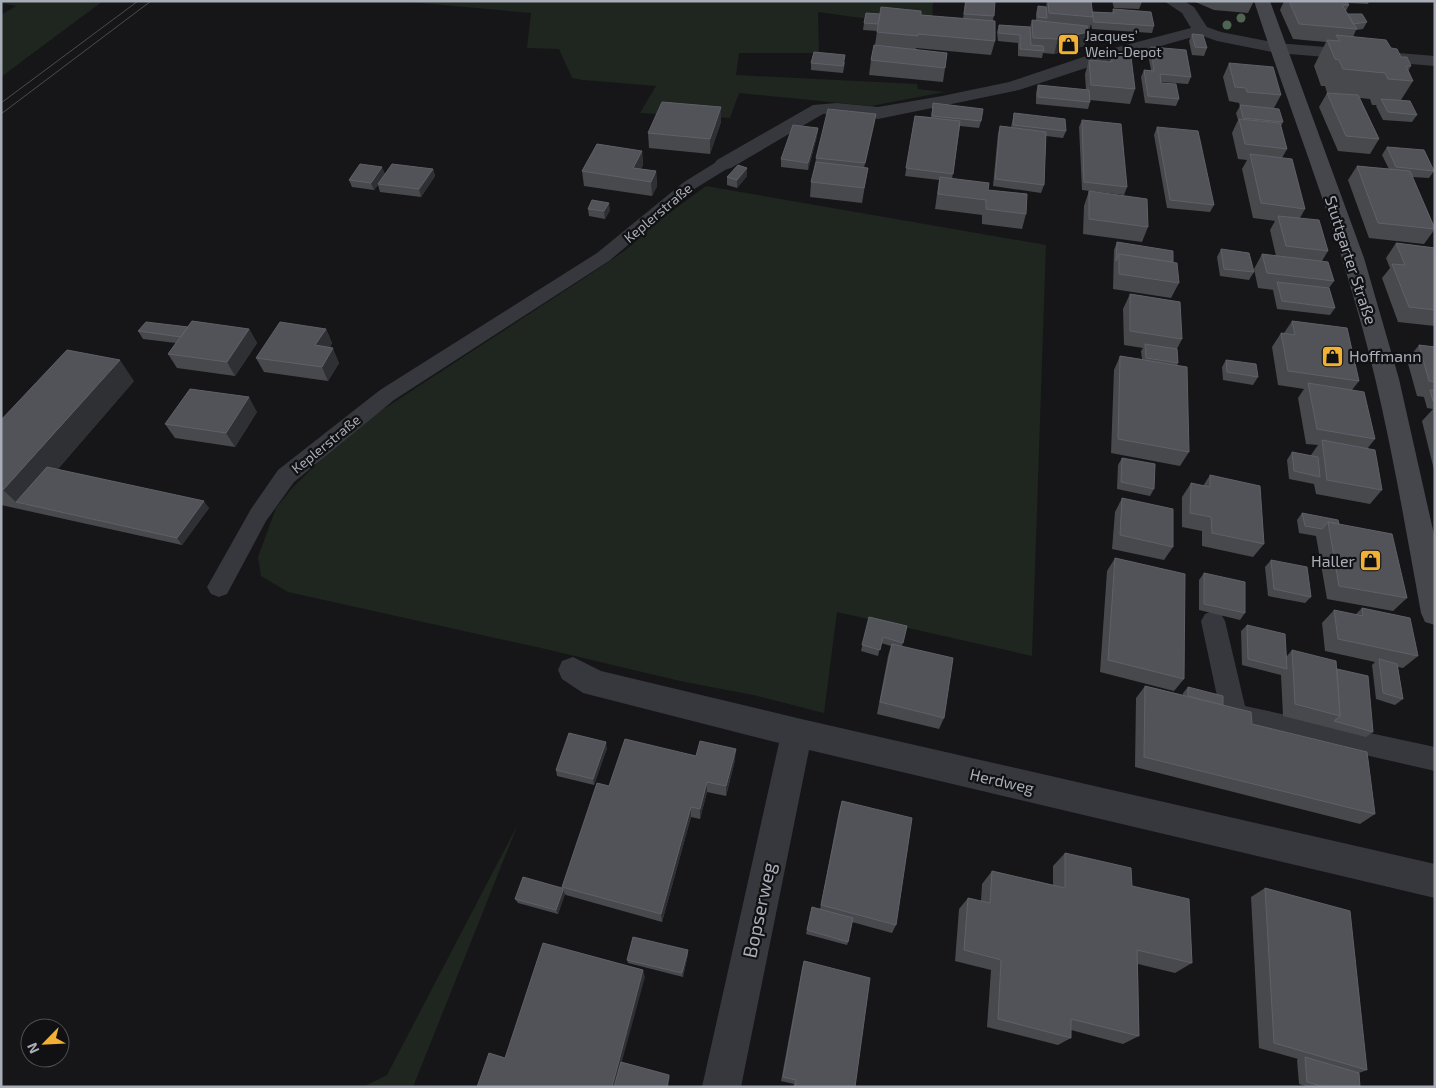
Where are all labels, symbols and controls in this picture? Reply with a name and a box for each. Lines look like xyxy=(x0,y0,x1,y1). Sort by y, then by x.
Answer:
place label: Jacques’ Wein-Depot xyxy=(1085,27,1162,60)
shop icon: Jacques’ Wein-Depot xyxy=(1057,32,1081,56)
street label: Keplerstraße xyxy=(620,179,695,246)
street label: Stuttgarter Straße xyxy=(1322,193,1381,327)
shop icon: Hoffmann xyxy=(1321,344,1345,368)
place label: Hoffmann xyxy=(1349,346,1422,365)
street label: Keplerstraße xyxy=(288,411,364,477)
shop icon: Haller xyxy=(1359,549,1383,573)
place label: Haller xyxy=(1311,551,1356,570)
street label: Herdweg xyxy=(968,764,1036,797)
street label: Bopserweg xyxy=(737,859,780,960)
north arrow xyxy=(20,1018,70,1068)
text: N xyxy=(23,1040,42,1057)

